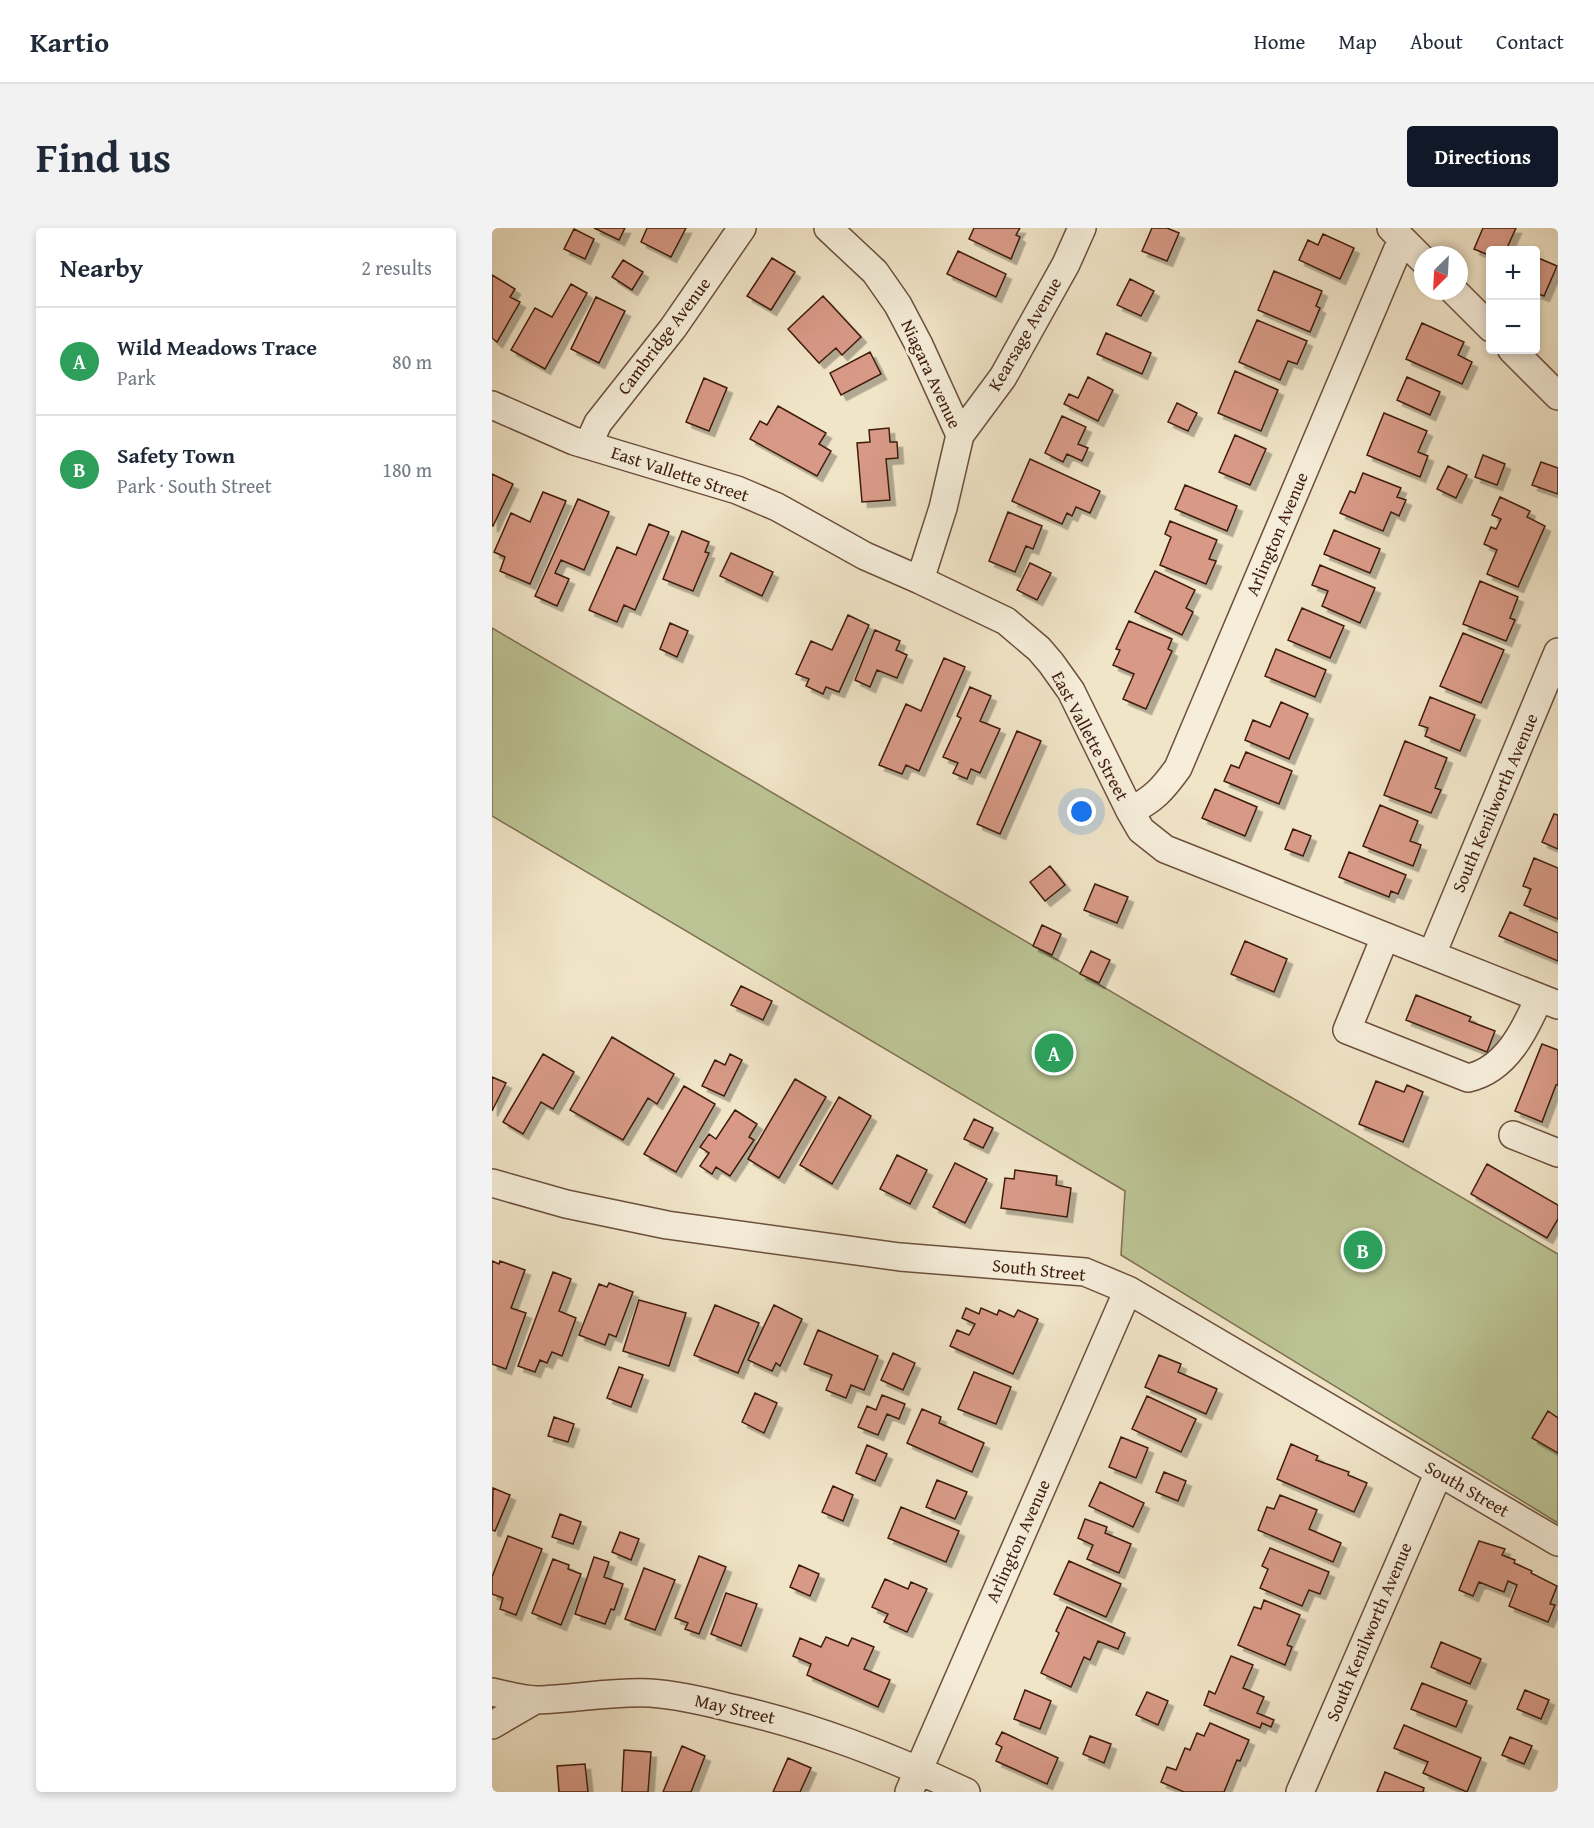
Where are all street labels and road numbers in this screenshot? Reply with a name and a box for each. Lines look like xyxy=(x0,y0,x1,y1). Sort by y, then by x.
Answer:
street label: Cambridge Avenue xyxy=(610,271,717,400)
street label: Kearsage Avenue xyxy=(981,272,1068,396)
street label: Niagara Avenue xyxy=(894,315,969,433)
street label: East Vallette Street xyxy=(608,439,753,509)
street label: Arlington Avenue xyxy=(1238,468,1315,600)
street label: East Vallette Street xyxy=(1045,666,1136,806)
street label: South Kenilworth Avenue xyxy=(1445,709,1545,897)
street label: South Street xyxy=(991,1251,1088,1288)
street label: South Street xyxy=(1420,1453,1515,1524)
street label: Arlington Avenue xyxy=(978,1475,1057,1607)
street label: South Kenilworth Avenue xyxy=(1319,1538,1419,1726)
street label: May Street xyxy=(692,1686,779,1731)

